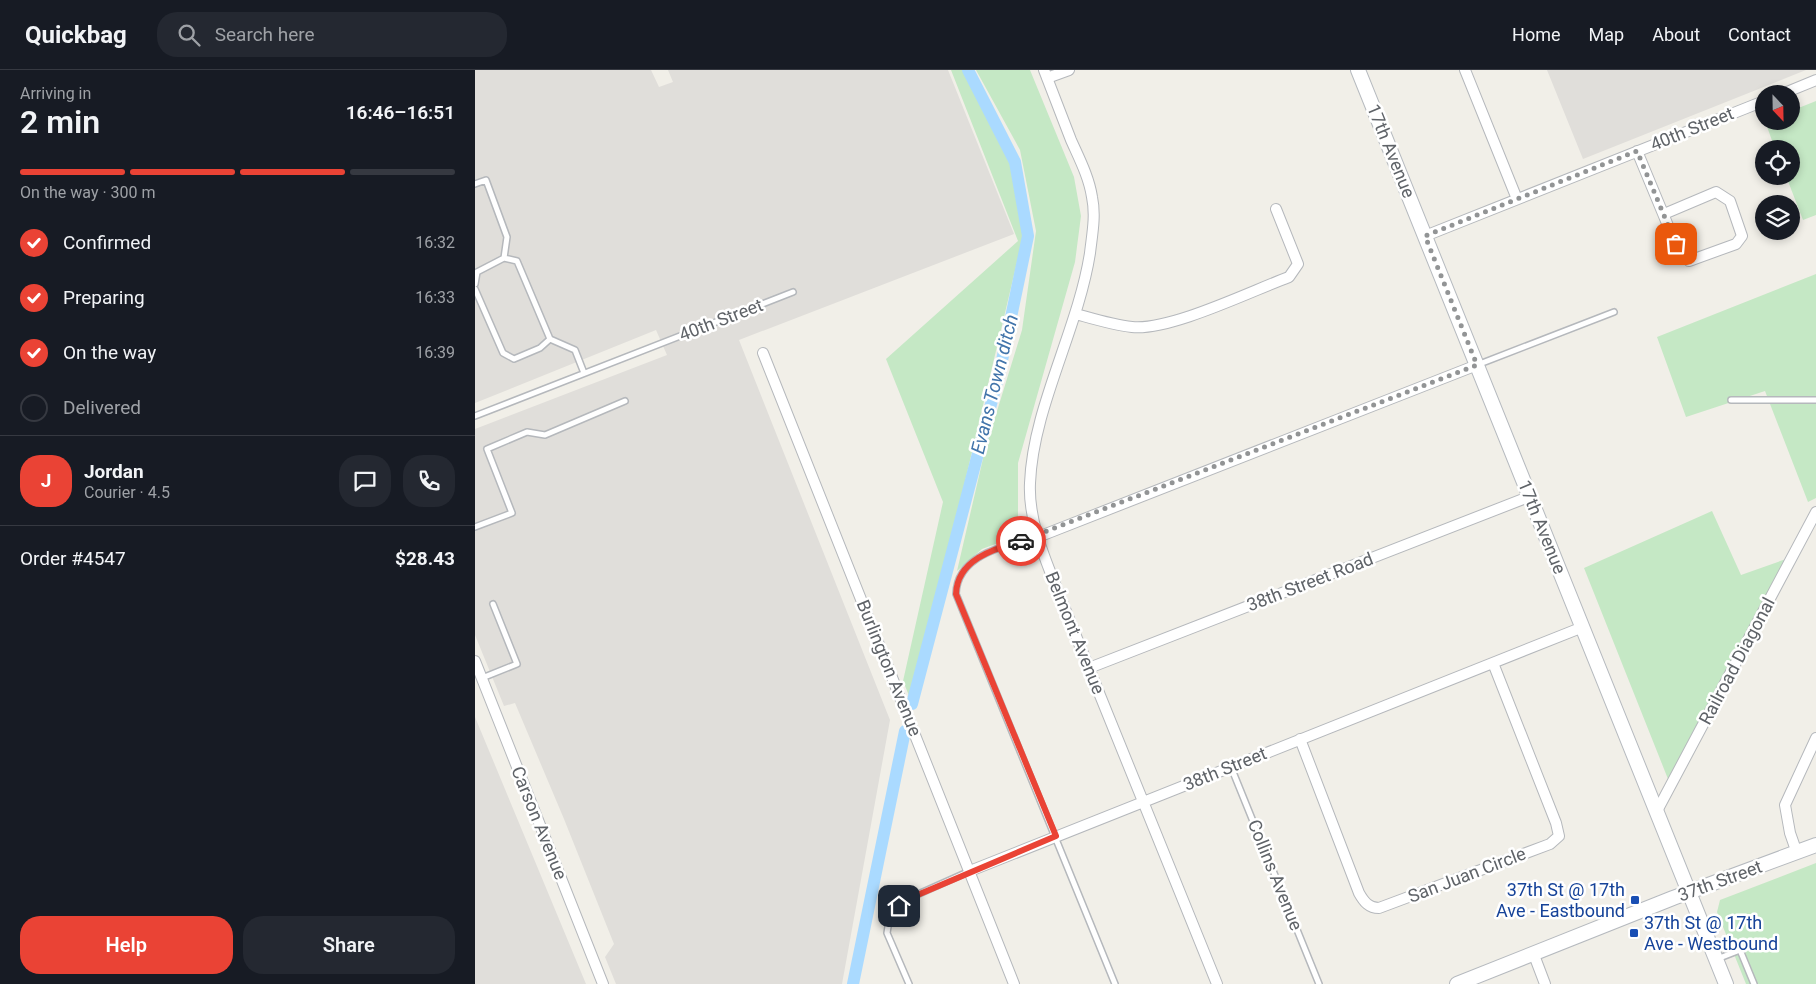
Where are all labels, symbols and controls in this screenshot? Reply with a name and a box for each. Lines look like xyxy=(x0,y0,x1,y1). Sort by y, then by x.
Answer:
search box xyxy=(157,12,507,57)
text: Quickbag xyxy=(25,21,127,49)
icon: search xyxy=(175,21,203,49)
text: Search here xyxy=(215,23,315,46)
text: Home xyxy=(1512,24,1561,45)
text: Map xyxy=(1589,24,1624,45)
text: About xyxy=(1652,24,1700,45)
text: Contact xyxy=(1728,24,1791,45)
text: Arriving in xyxy=(20,84,91,103)
north arrow xyxy=(1755,85,1800,130)
map controls xyxy=(1755,85,1800,240)
text: 16:46–16:51 xyxy=(346,101,455,124)
street label: 17th Avenue xyxy=(1363,101,1420,201)
street label: 40th Street xyxy=(1647,102,1737,155)
text: 2 min xyxy=(20,103,100,141)
button: locate xyxy=(1755,140,1800,185)
text: On the way · 300 m xyxy=(20,183,156,202)
button: layers xyxy=(1755,195,1800,240)
pin xyxy=(1655,223,1697,265)
icon: check xyxy=(20,229,48,257)
icon: bag xyxy=(1662,230,1690,258)
text: Confirmed xyxy=(63,231,151,254)
text: 16:32 xyxy=(415,233,455,252)
icon: check xyxy=(20,284,48,312)
text: Preparing xyxy=(63,286,145,309)
text: 16:33 xyxy=(415,288,455,307)
street label: 40th Street xyxy=(676,294,766,345)
water label: Evans Town ditch xyxy=(966,312,1023,456)
icon: check xyxy=(20,339,48,367)
text: On the way xyxy=(63,341,156,364)
text: 16:39 xyxy=(415,343,455,362)
text: Delivered xyxy=(63,396,141,419)
button: chat xyxy=(339,455,391,507)
button: phone xyxy=(403,455,455,507)
text: Jordan xyxy=(84,460,144,483)
text: J xyxy=(41,469,51,492)
street label: 17th Avenue xyxy=(1514,477,1571,577)
text: Courier · 4.5 xyxy=(84,483,170,502)
courier xyxy=(996,516,1046,566)
icon: car xyxy=(1007,527,1035,555)
text: Order #4547 xyxy=(20,547,126,570)
text: $28.43 xyxy=(395,547,455,570)
street label: 38th Street Road xyxy=(1244,548,1376,615)
street label: Belmont Avenue xyxy=(1041,568,1110,697)
street label: Railroad Diagonal xyxy=(1694,594,1779,728)
street label: Burlington Avenue xyxy=(853,597,926,739)
street label: 38th Street xyxy=(1180,742,1270,795)
street label: Carson Avenue xyxy=(507,763,572,883)
street label: Collins Avenue xyxy=(1244,816,1307,933)
street label: San Juan Circle xyxy=(1405,842,1529,907)
street label: 37th Street xyxy=(1675,856,1765,905)
place label: 37th St @ 17th Ave - Eastbound xyxy=(1496,879,1625,921)
pin xyxy=(878,885,920,927)
icon: home xyxy=(885,892,913,920)
marker: 37th St @ 17th Ave - Eastbound xyxy=(1629,894,1641,906)
place label: 37th St @ 17th Ave - Westbound xyxy=(1644,912,1778,954)
button: Help xyxy=(20,916,233,974)
button: Share xyxy=(243,916,455,974)
marker: 37th St @ 17th Ave - Westbound xyxy=(1628,927,1640,939)

